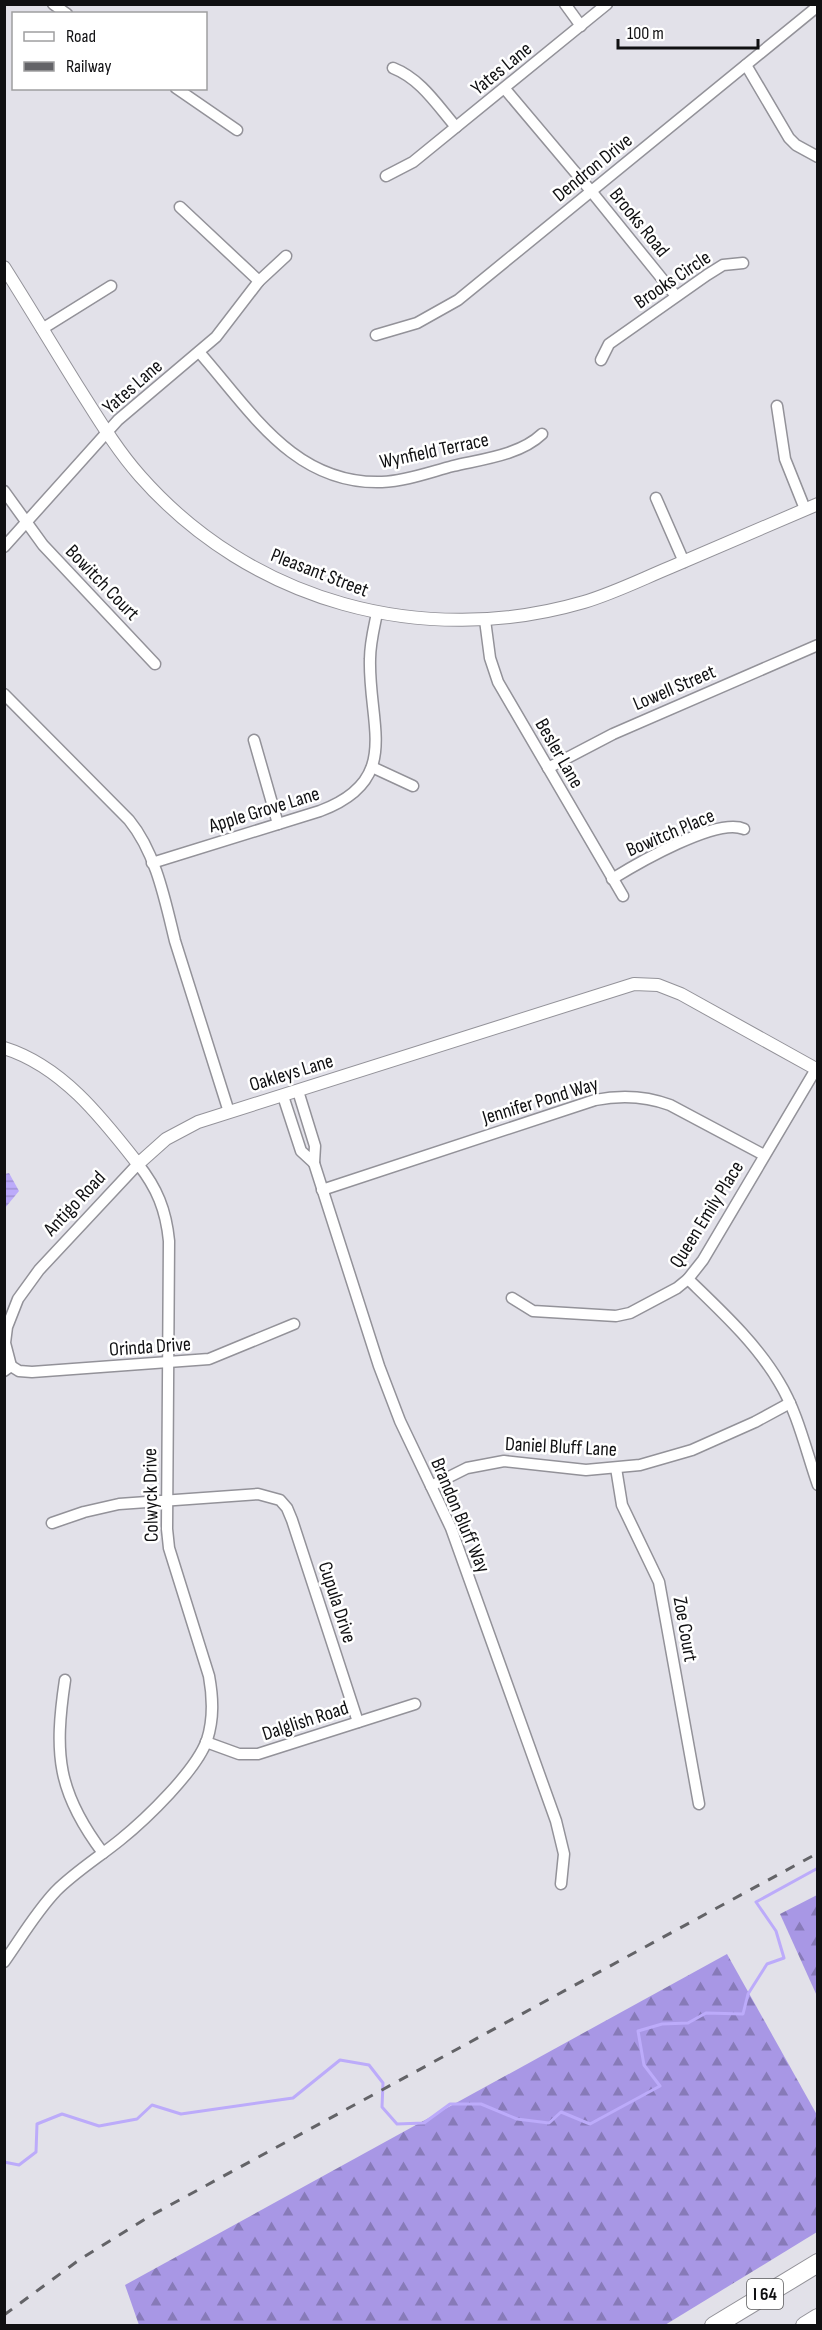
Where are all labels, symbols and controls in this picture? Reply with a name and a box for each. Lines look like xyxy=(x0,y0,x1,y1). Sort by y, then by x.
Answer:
legend xyxy=(12,12,207,90)
scale bar xyxy=(618,12,758,50)
text: 100 m xyxy=(627,23,664,44)
text: Road xyxy=(66,26,96,47)
street label: Yates Lane xyxy=(466,37,537,101)
text: Railway xyxy=(66,56,111,77)
street label: Dendron Drive xyxy=(548,129,637,207)
street label: Brooks Road xyxy=(604,183,674,262)
street label: Brooks Circle xyxy=(630,245,715,314)
street label: Yates Lane xyxy=(98,354,167,419)
street label: Wynfield Terrace xyxy=(378,428,491,474)
street label: Bowitch Court xyxy=(60,540,144,626)
street label: Pleasant Street xyxy=(267,543,372,603)
street label: Lowell Street xyxy=(629,660,719,716)
street label: Besler Lane xyxy=(530,714,589,793)
street label: Apple Grove Lane xyxy=(205,782,323,838)
street label: Bowitch Place xyxy=(623,804,718,862)
street label: Oakleys Lane xyxy=(246,1049,336,1097)
street label: Jennifer Pond Way xyxy=(479,1072,601,1130)
street label: Queen Emily Place xyxy=(665,1157,749,1272)
street label: Antigo Road xyxy=(38,1166,111,1242)
street label: Orinda Drive xyxy=(108,1332,192,1362)
street label: Daniel Bluff Lane xyxy=(504,1432,617,1462)
street label: Colwyck Drive xyxy=(138,1448,164,1542)
street label: Brandon Bluff Way xyxy=(425,1454,495,1577)
street label: Cupula Drive xyxy=(313,1559,361,1646)
street label: Zoe Court xyxy=(667,1595,703,1664)
street label: Dalglish Road xyxy=(259,1696,351,1746)
road number: I 64 xyxy=(747,2279,783,2309)

